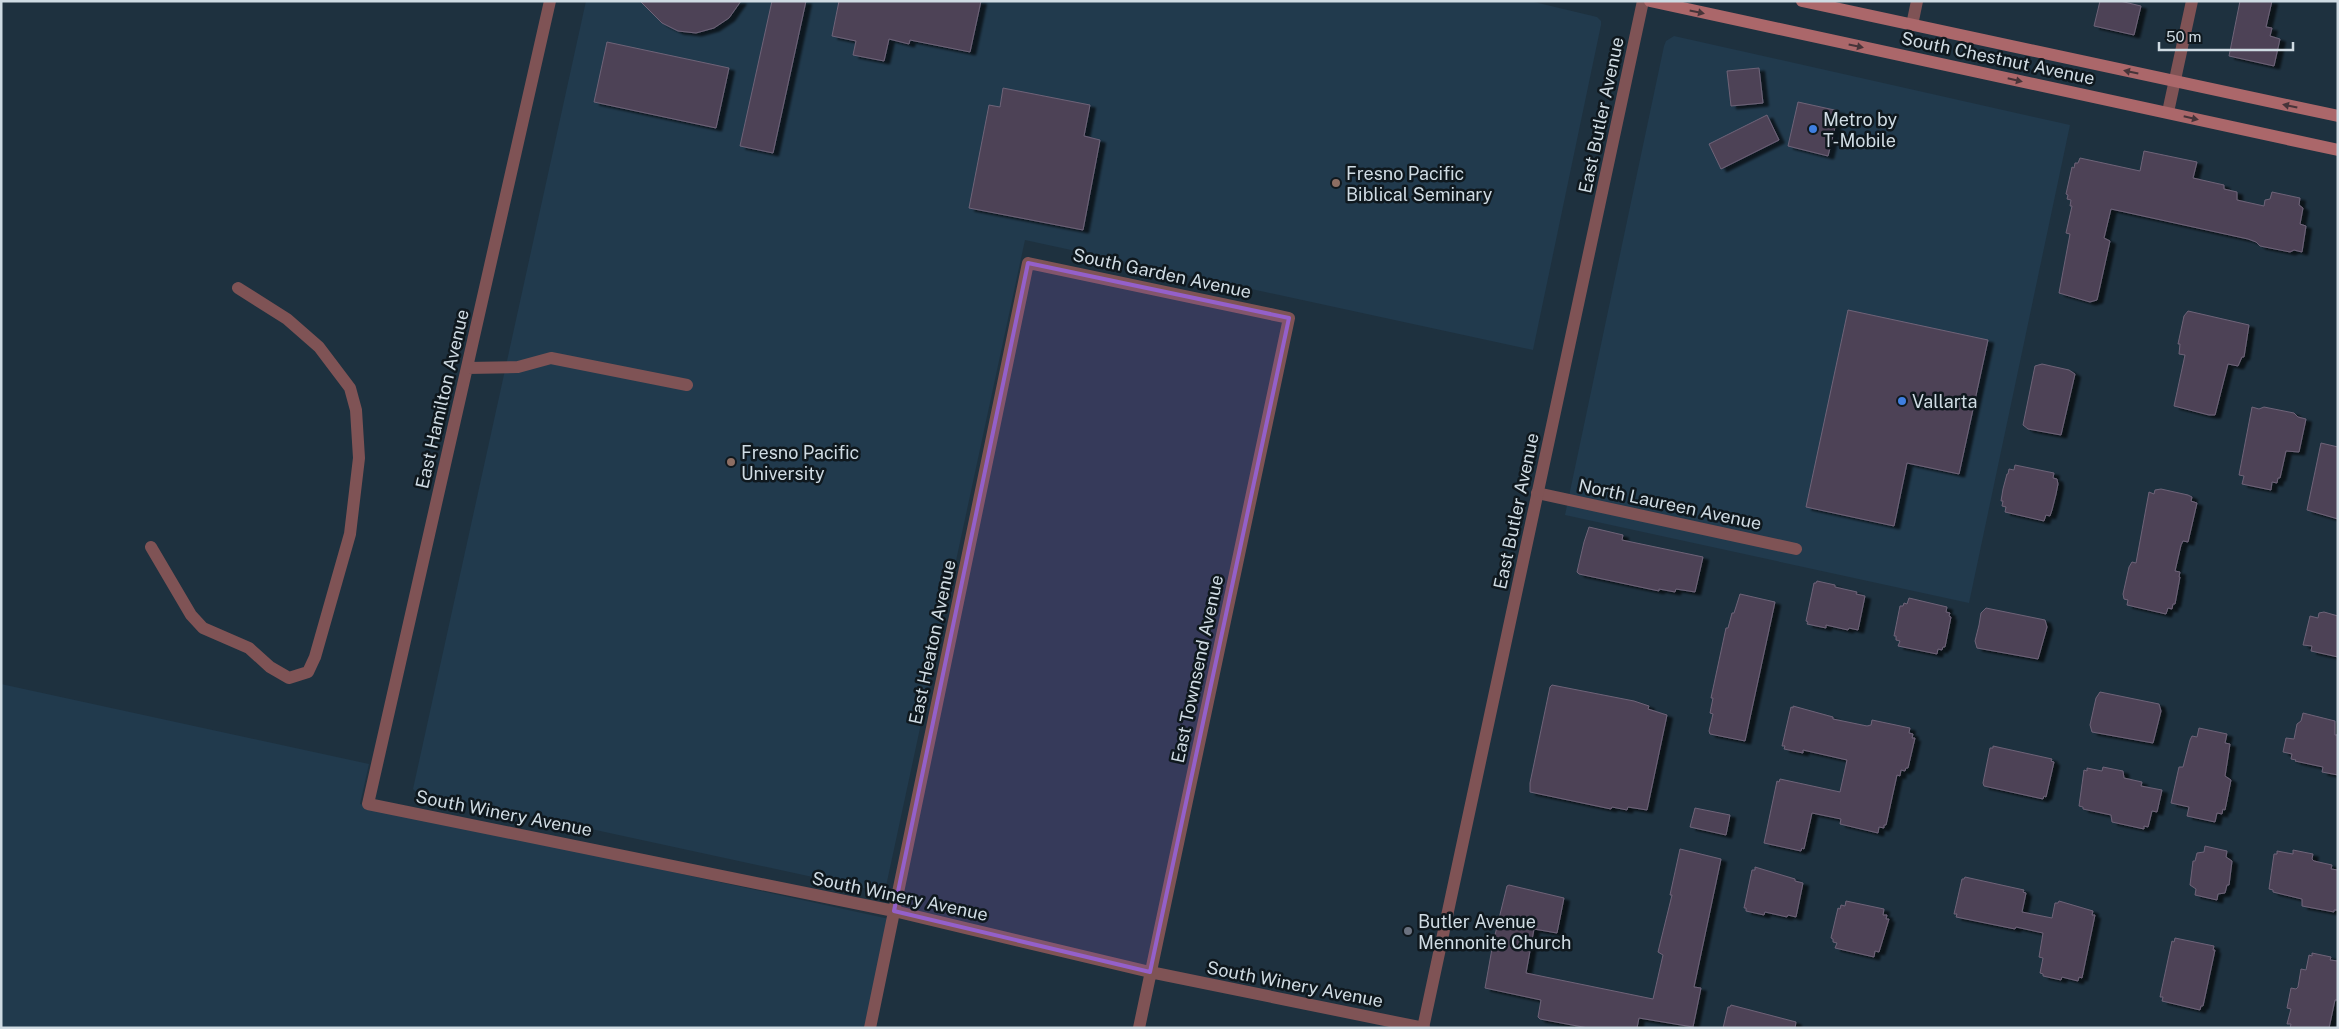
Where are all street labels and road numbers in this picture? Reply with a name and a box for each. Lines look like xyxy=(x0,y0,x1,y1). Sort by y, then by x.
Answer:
street label: South Chestnut Avenue xyxy=(1899,27,2097,89)
street label: East Butler Avenue xyxy=(1574,35,1628,195)
street label: South Garden Avenue xyxy=(1071,244,1253,302)
street label: East Hamilton Avenue xyxy=(411,307,473,491)
street label: East Butler Avenue xyxy=(1489,431,1543,591)
street label: North Laureen Avenue xyxy=(1577,474,1763,534)
street label: East Heaton Avenue xyxy=(904,558,960,726)
street label: East Townsend Avenue xyxy=(1167,573,1227,765)
street label: South Winery Avenue xyxy=(414,786,594,840)
street label: South Winery Avenue xyxy=(810,867,990,925)
street label: South Winery Avenue xyxy=(1205,957,1385,1011)

